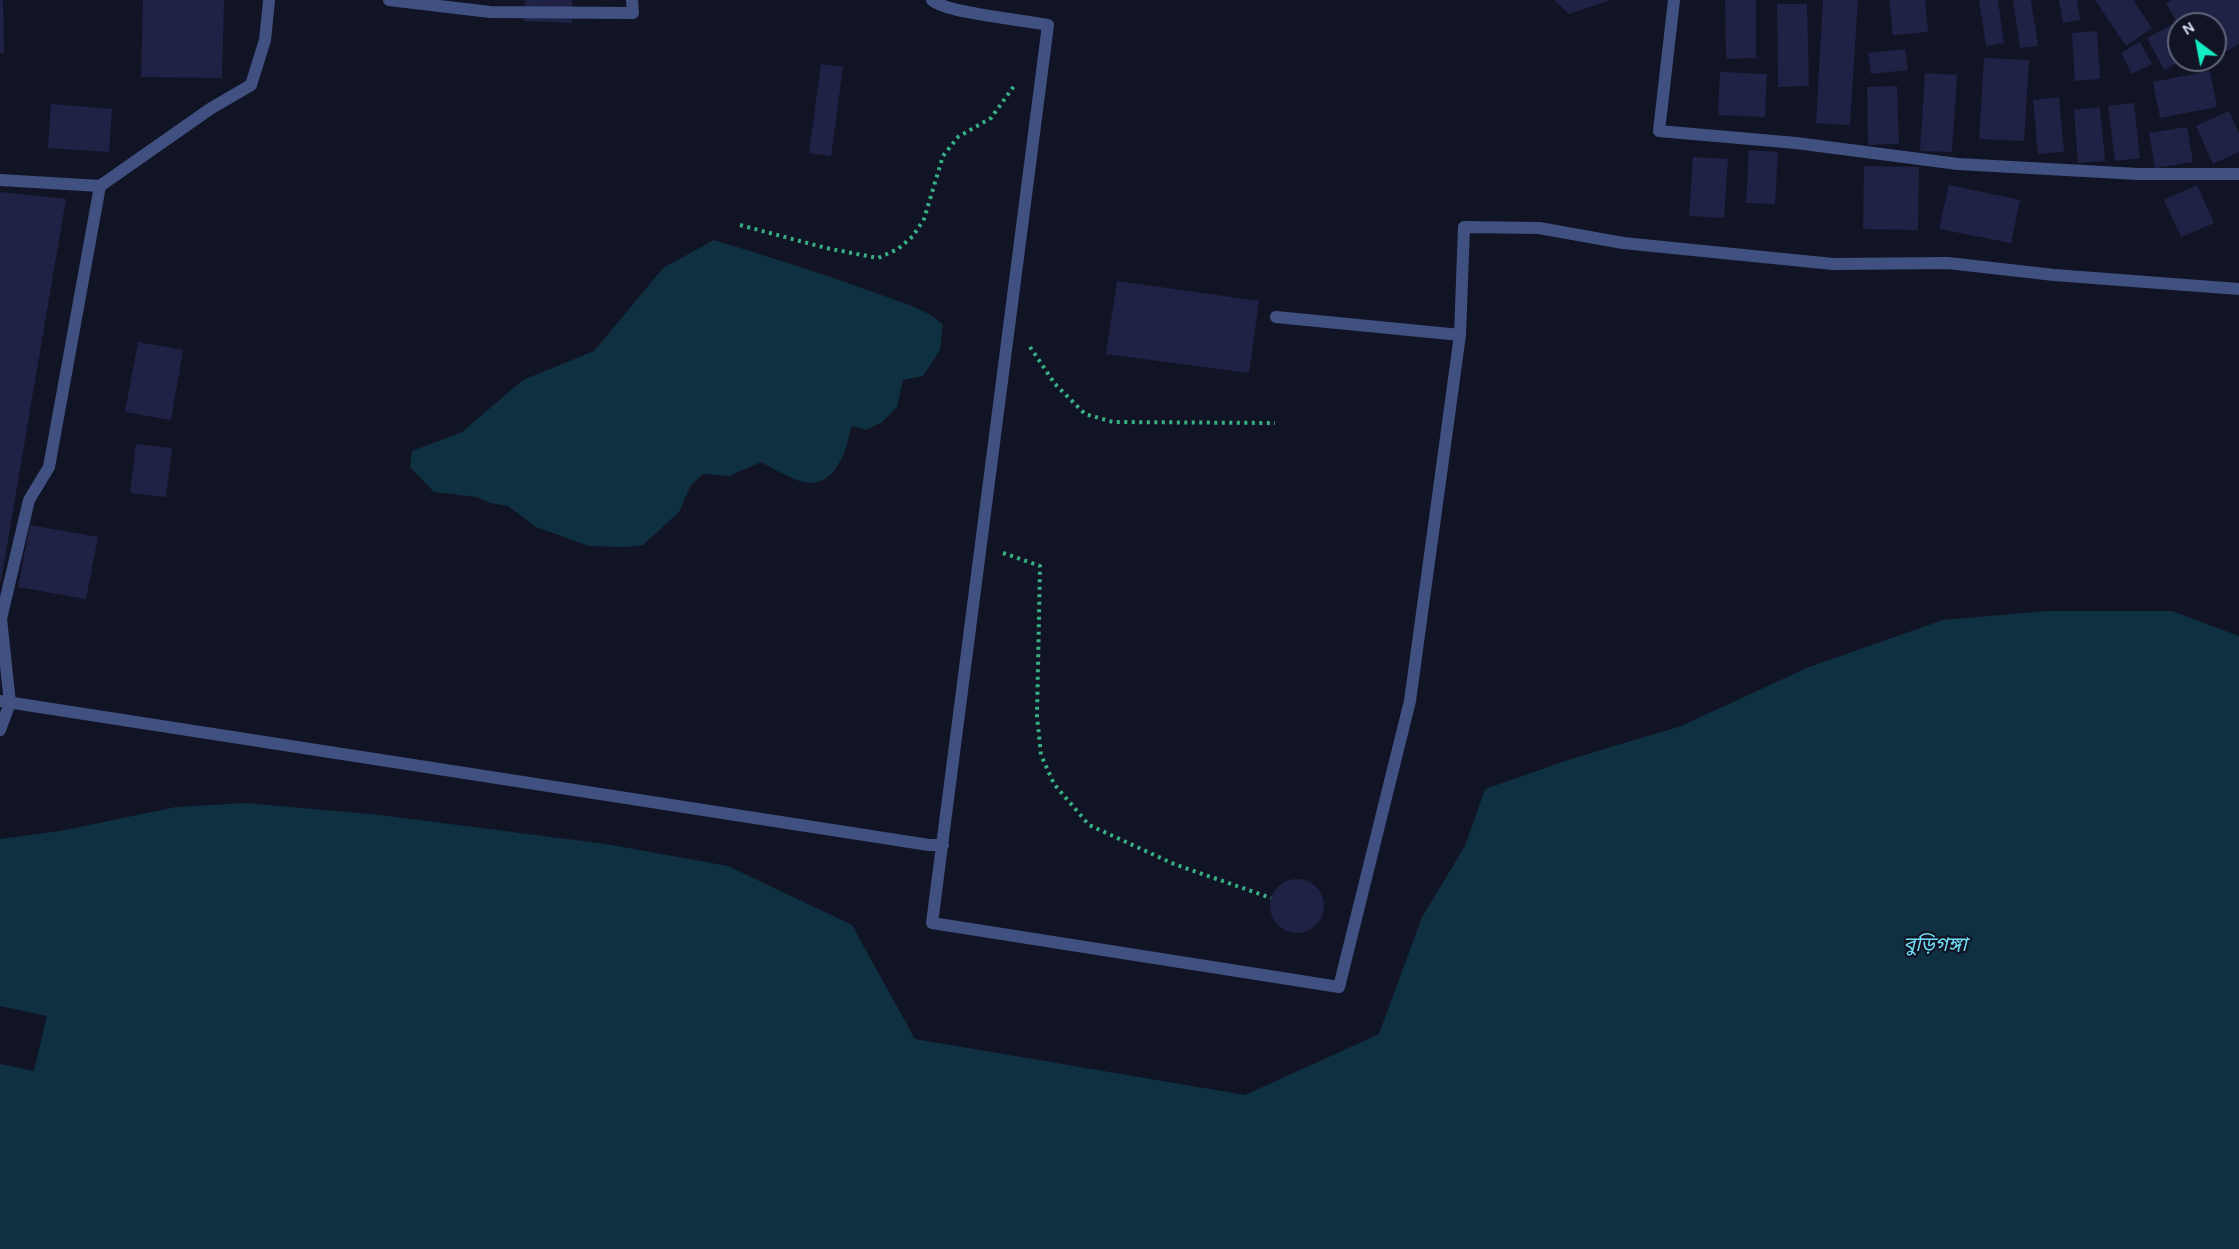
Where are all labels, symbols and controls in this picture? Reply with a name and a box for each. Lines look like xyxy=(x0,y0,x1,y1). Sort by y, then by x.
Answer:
north arrow xyxy=(2167,12,2227,72)
text: N xyxy=(2178,17,2198,39)
water label: বুড়িগঙ্গা xyxy=(1903,933,1967,957)

